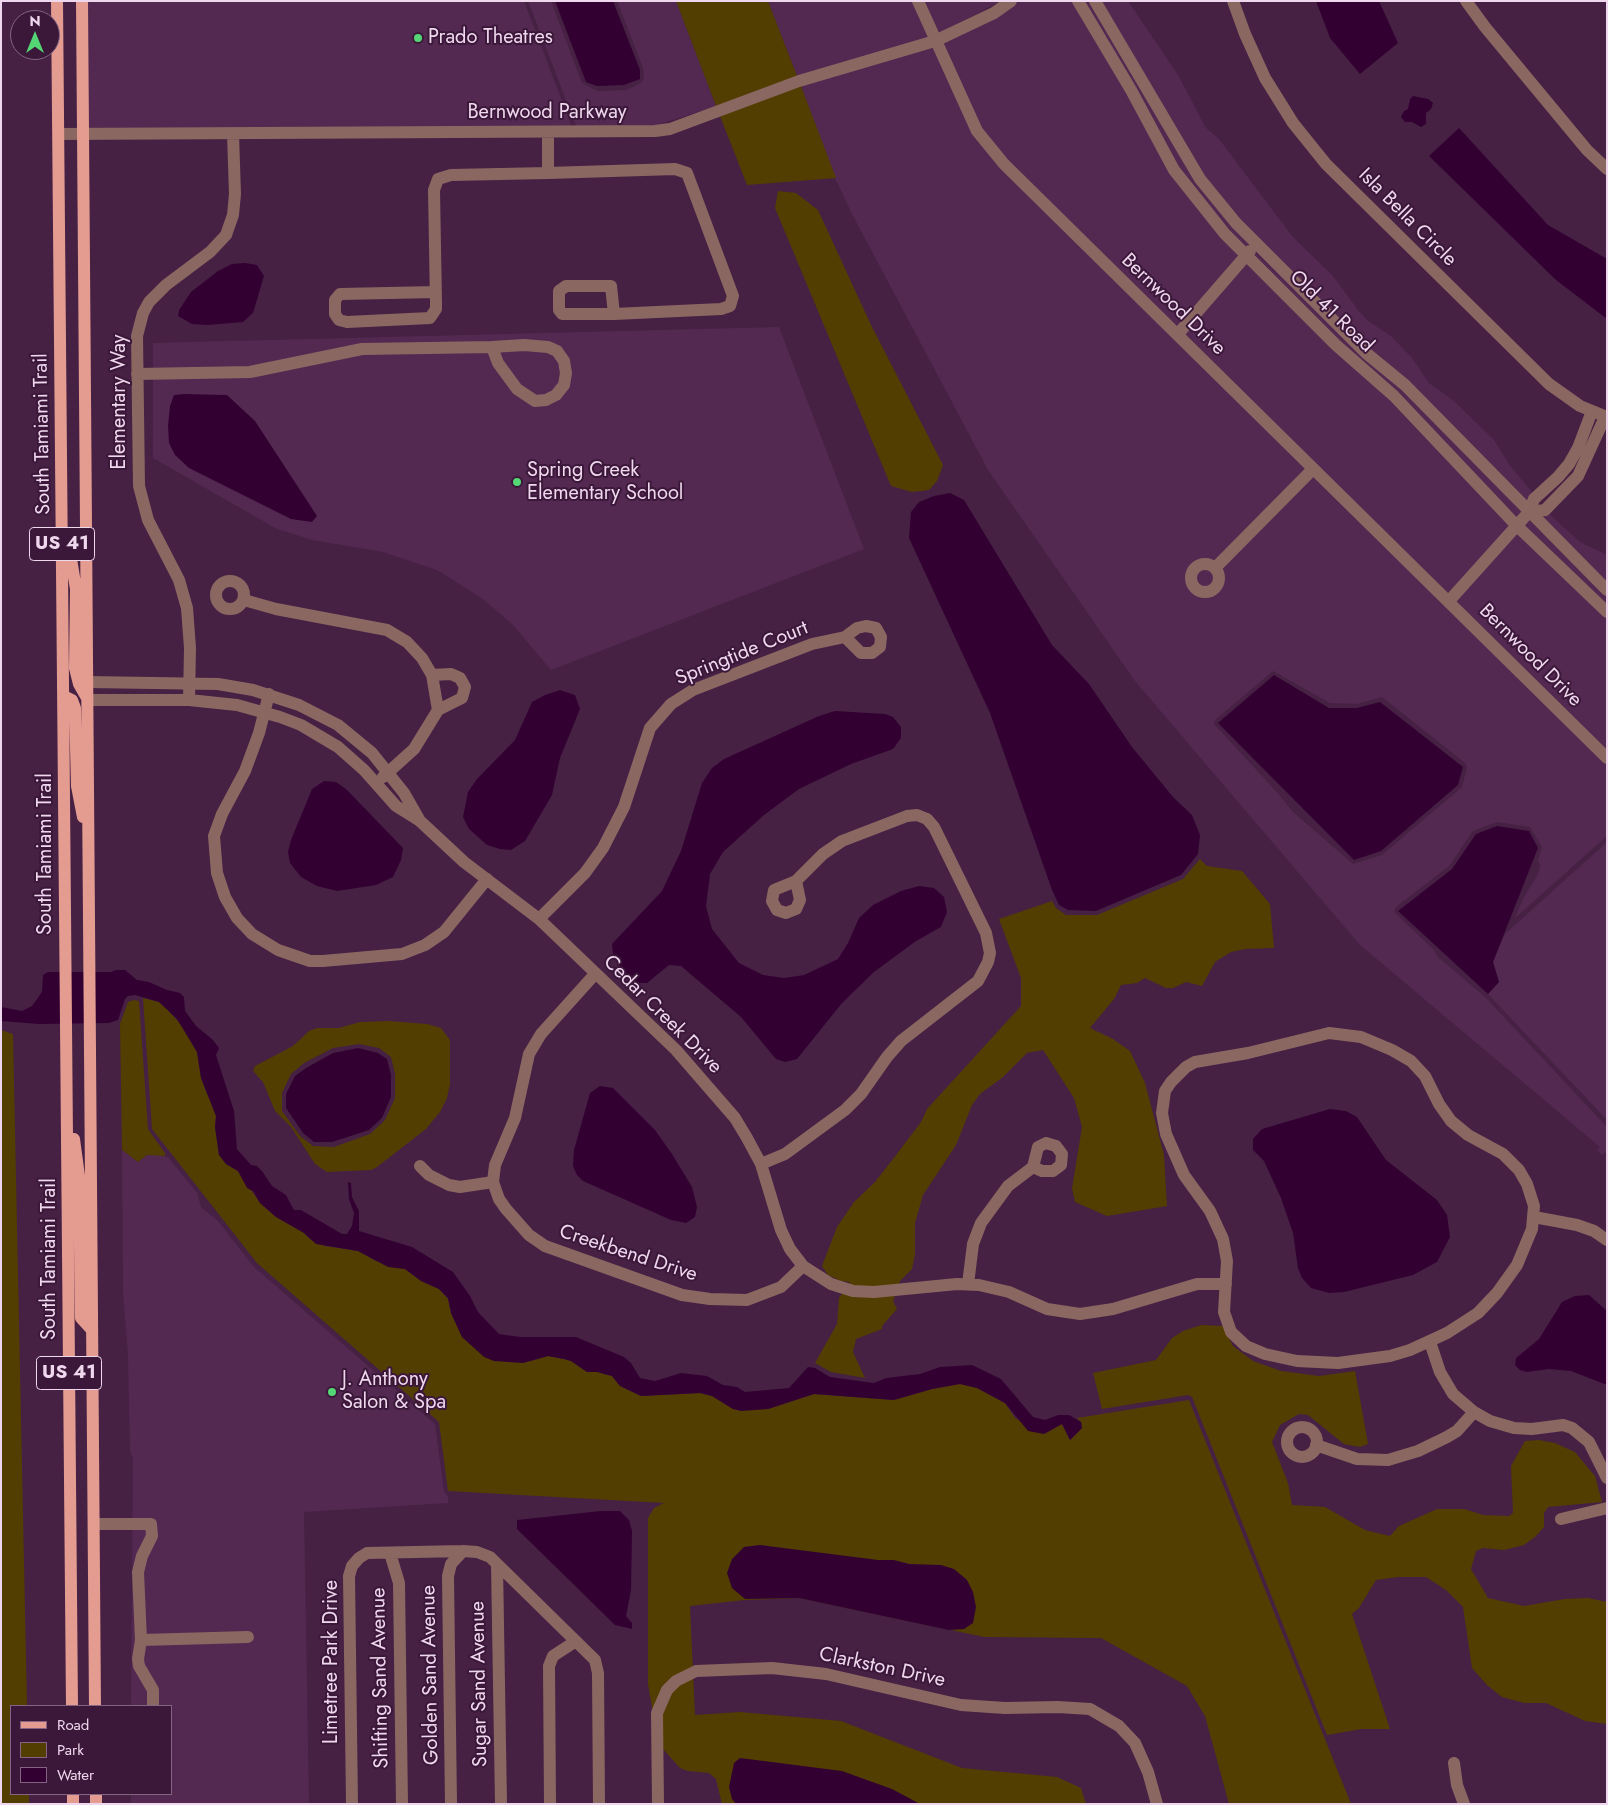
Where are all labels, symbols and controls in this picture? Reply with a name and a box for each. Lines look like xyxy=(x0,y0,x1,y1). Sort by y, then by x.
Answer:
north arrow xyxy=(10,10,60,60)
text: N xyxy=(29,11,41,31)
place label: Prado Theatres xyxy=(428,26,553,50)
marker: Prado Theatres xyxy=(412,32,424,44)
street label: Bernwood Parkway xyxy=(467,101,627,125)
street label: Isla Bella Circle xyxy=(1353,164,1461,272)
street label: Bernwood Drive xyxy=(1116,249,1230,361)
street label: Old 41 Road xyxy=(1284,266,1378,358)
street label: Elementary Way xyxy=(108,334,132,470)
street label: South Tamiami Trail xyxy=(30,353,56,515)
place label: Spring Creek Elementary School xyxy=(527,459,683,506)
marker: Spring Creek Elementary School xyxy=(511,476,523,488)
road number: US 41 xyxy=(30,528,94,560)
street label: Bernwood Drive xyxy=(1474,600,1586,712)
street label: Springtide Court xyxy=(672,617,812,691)
street label: South Tamiami Trail xyxy=(34,773,58,935)
street label: Cedar Creek Drive xyxy=(598,951,726,1079)
street label: South Tamiami Trail xyxy=(38,1178,62,1340)
street label: Creekbend Drive xyxy=(556,1220,700,1288)
road number: US 41 xyxy=(36,1356,102,1390)
place label: J. Anthony Salon & Spa xyxy=(342,1368,446,1415)
marker: J. Anthony Salon & Spa xyxy=(326,1386,338,1398)
street label: Limetree Park Drive xyxy=(320,1580,344,1744)
street label: Golden Sand Avenue xyxy=(417,1585,445,1765)
street label: Shifting Sand Avenue xyxy=(367,1587,395,1769)
street label: Sugar Sand Avenue xyxy=(467,1601,493,1767)
street label: Clarkston Drive xyxy=(817,1643,947,1693)
legend xyxy=(10,1705,172,1795)
text: Road xyxy=(57,1714,89,1736)
text: Park xyxy=(57,1739,84,1761)
text: Water xyxy=(57,1764,94,1786)

